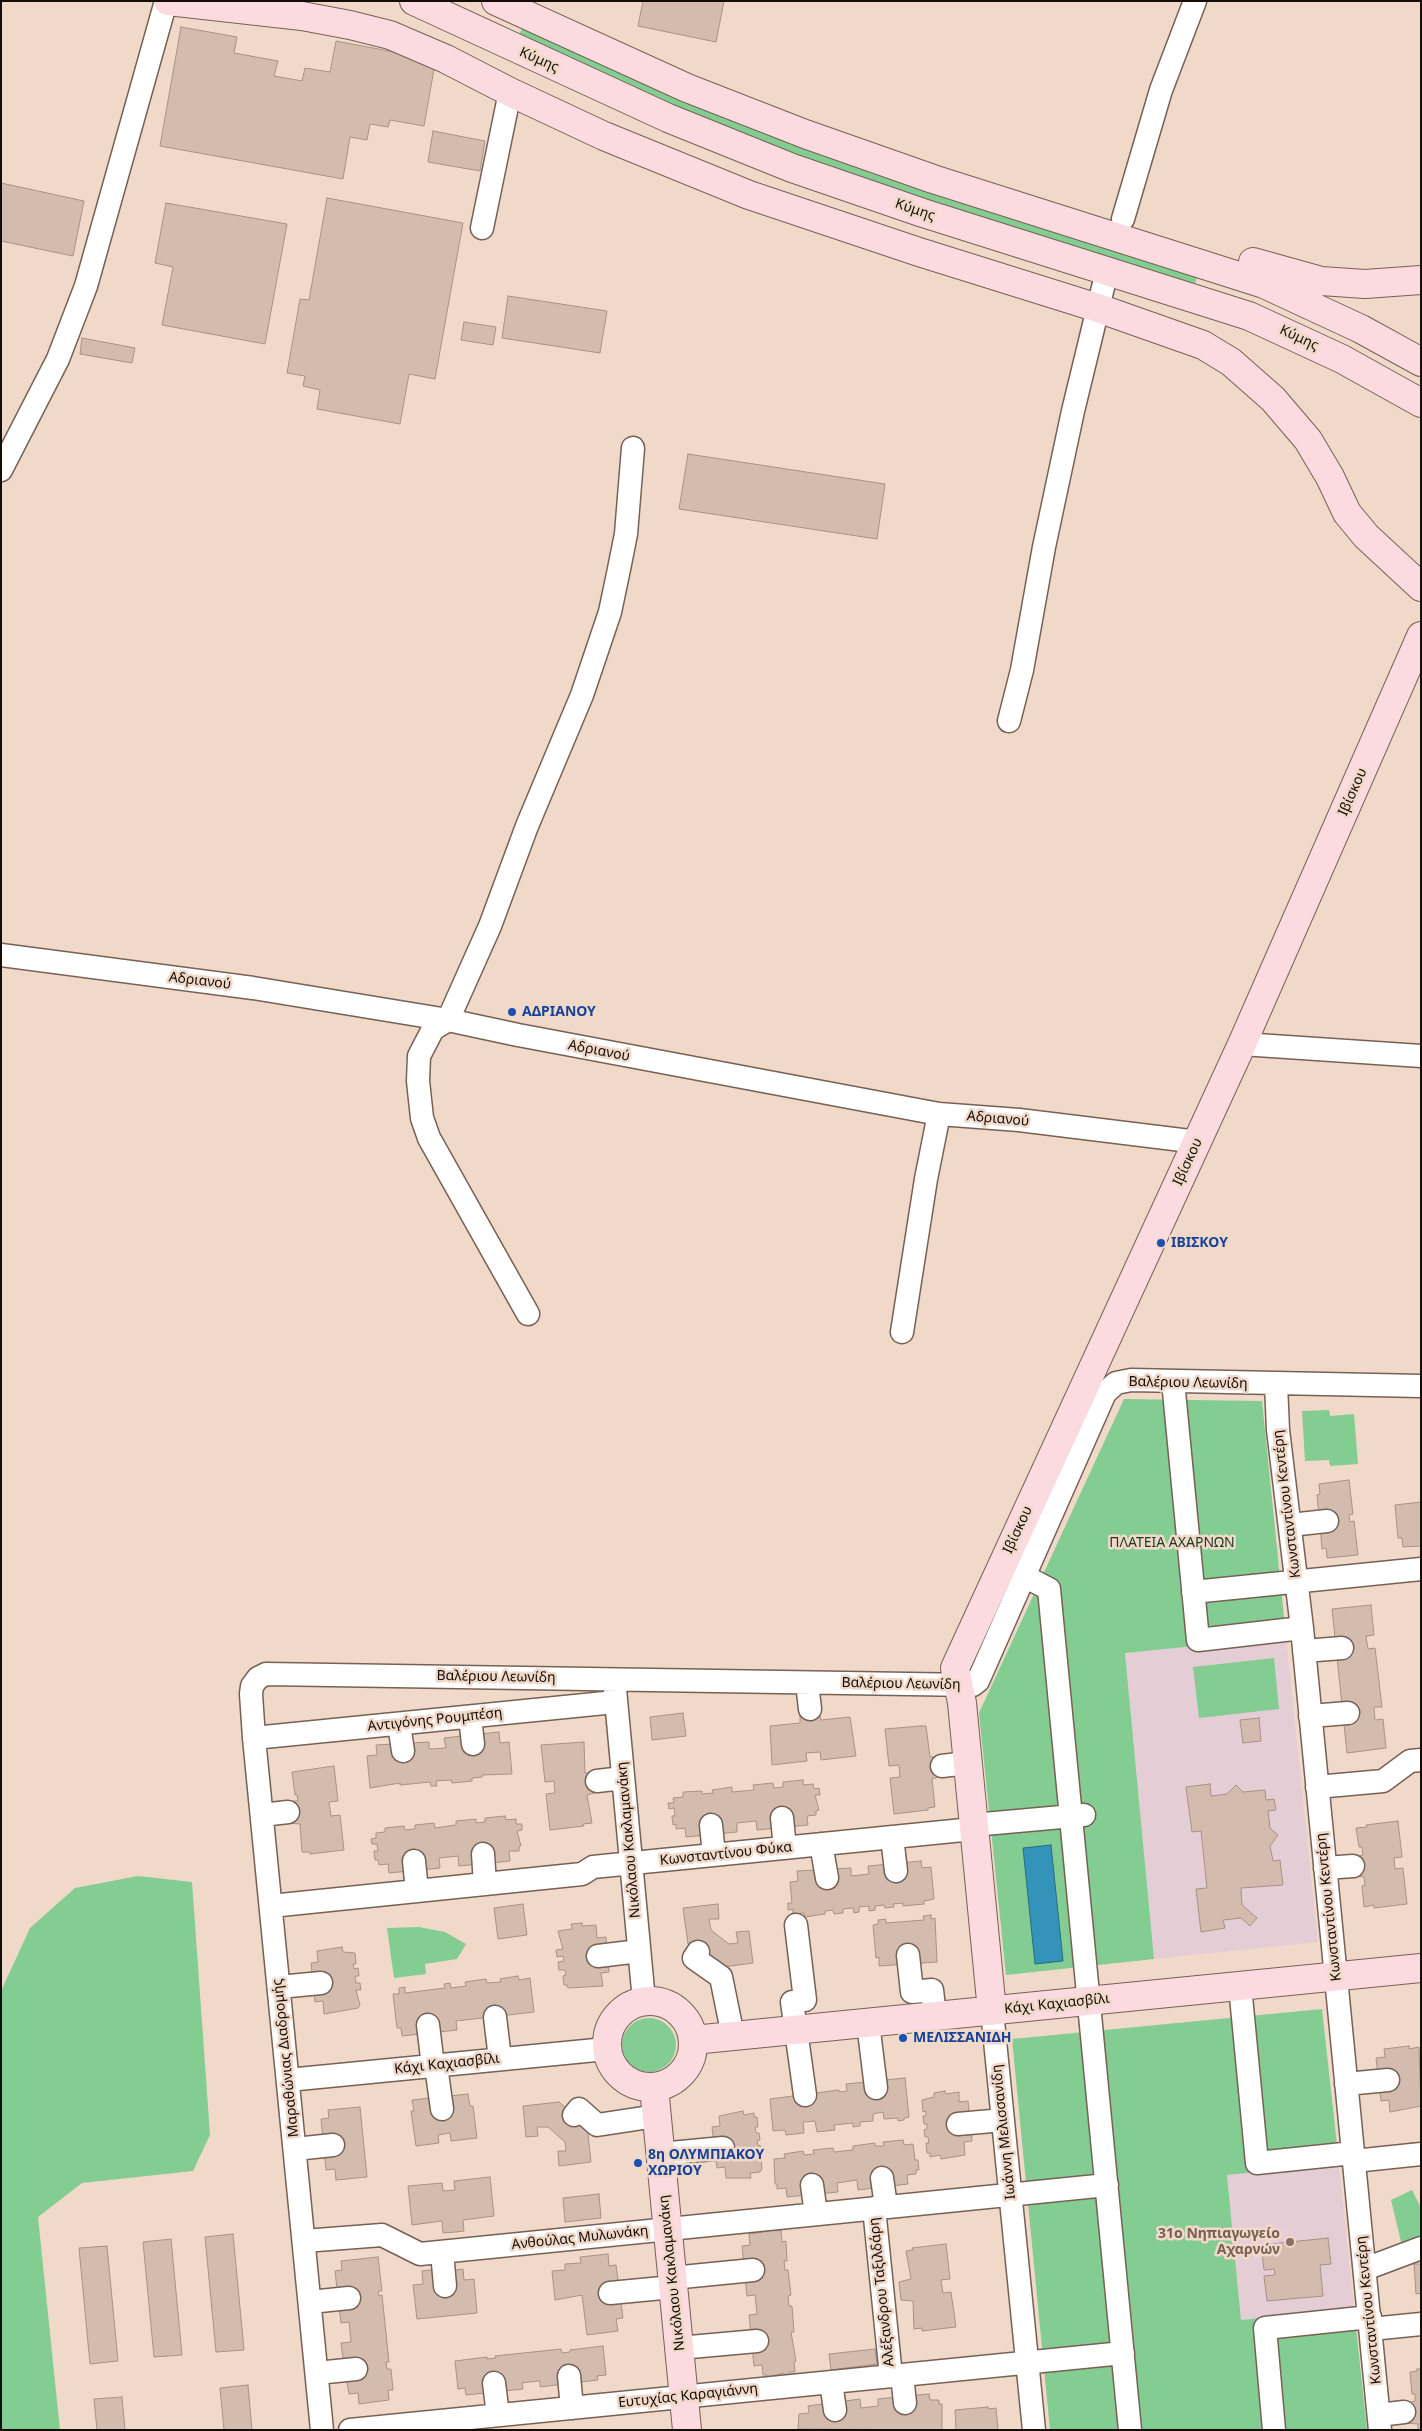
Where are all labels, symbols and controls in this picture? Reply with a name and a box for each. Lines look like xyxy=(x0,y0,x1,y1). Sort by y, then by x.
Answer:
street label: Κύμης xyxy=(517,44,561,76)
street label: Κύμης xyxy=(893,195,937,225)
street label: Κύμης xyxy=(1277,322,1321,354)
street label: Ιβίσκου xyxy=(1335,765,1371,819)
street label: Αδριανού xyxy=(168,969,232,993)
place label: ΑΔΡΙΑΝΟΥ xyxy=(522,1004,596,1020)
marker: ΑΔΡΙΑΝΟΥ xyxy=(506,1006,518,1018)
street label: Αδριανού xyxy=(567,1037,631,1065)
street label: Αδριανού xyxy=(966,1108,1030,1130)
street label: Ιβίσκου xyxy=(1170,1136,1206,1188)
place label: ΙΒΙΣΚΟΥ xyxy=(1171,1235,1228,1251)
marker: ΙΒΙΣΚΟΥ xyxy=(1155,1237,1167,1249)
street label: Βαλέριου Λεωνίδη xyxy=(1128,1374,1248,1392)
street label: Κωνσταντίνου Κεντέρη xyxy=(1270,1429,1304,1579)
street label: Ιβίσκου xyxy=(1000,1504,1036,1556)
park label: ΠΛΑΤΕΙΑ ΑΧΑΡΝΩΝ xyxy=(1109,1535,1235,1551)
street label: Βαλέριου Λεωνίδη xyxy=(436,1668,556,1686)
street label: Βαλέριου Λεωνίδη xyxy=(841,1675,961,1693)
street label: Αντιγόνης Ρουμπέση xyxy=(367,1705,503,1735)
street label: Νικόλαου Κακλαμανάκη xyxy=(614,1761,644,1919)
street label: Κωνσταντίνου Κεντέρη xyxy=(1313,1832,1345,1982)
street label: Κωνσταντίνου Φύκα xyxy=(659,1839,793,1869)
street label: Μαραθώνιας Διαδρομής xyxy=(269,1978,303,2138)
street label: Κάχι Καχιασβίλι xyxy=(1003,1990,1111,2018)
place label: ΜΕΛΙΣΣΑΝΙΔΗ xyxy=(913,2030,1012,2046)
marker: ΜΕΛΙΣΣΑΝΙΔΗ xyxy=(897,2032,909,2044)
street label: Κάχι Καχιασβίλι xyxy=(393,2050,501,2078)
street label: Ιωάννη Μελισσανίδη xyxy=(989,2064,1019,2200)
place label: 8η ΟΛΥΜΠΙΑΚΟΥ ΧΩΡΙΟΥ xyxy=(648,2147,764,2180)
marker: 8η ΟΛΥΜΠΙΑΚΟΥ ΧΩΡΙΟΥ xyxy=(632,2157,644,2169)
street label: Νικόλαου Κακλαμανάκη xyxy=(655,2194,689,2352)
street label: Αλέξανδρου Ταξιλδάρη xyxy=(866,2217,898,2367)
street label: Ανθούλας Μυλωνάκη xyxy=(511,2222,649,2254)
place label: 31ο Νηπιαγωγείο Αχαρνών xyxy=(1158,2226,1280,2258)
street label: Κωνσταντίνου Κεντέρη xyxy=(1353,2235,1385,2385)
marker: 31ο Νηπιαγωγείο Αχαρνών xyxy=(1284,2236,1296,2248)
street label: Ευτυχίας Καραγιάννη xyxy=(617,2380,759,2412)

